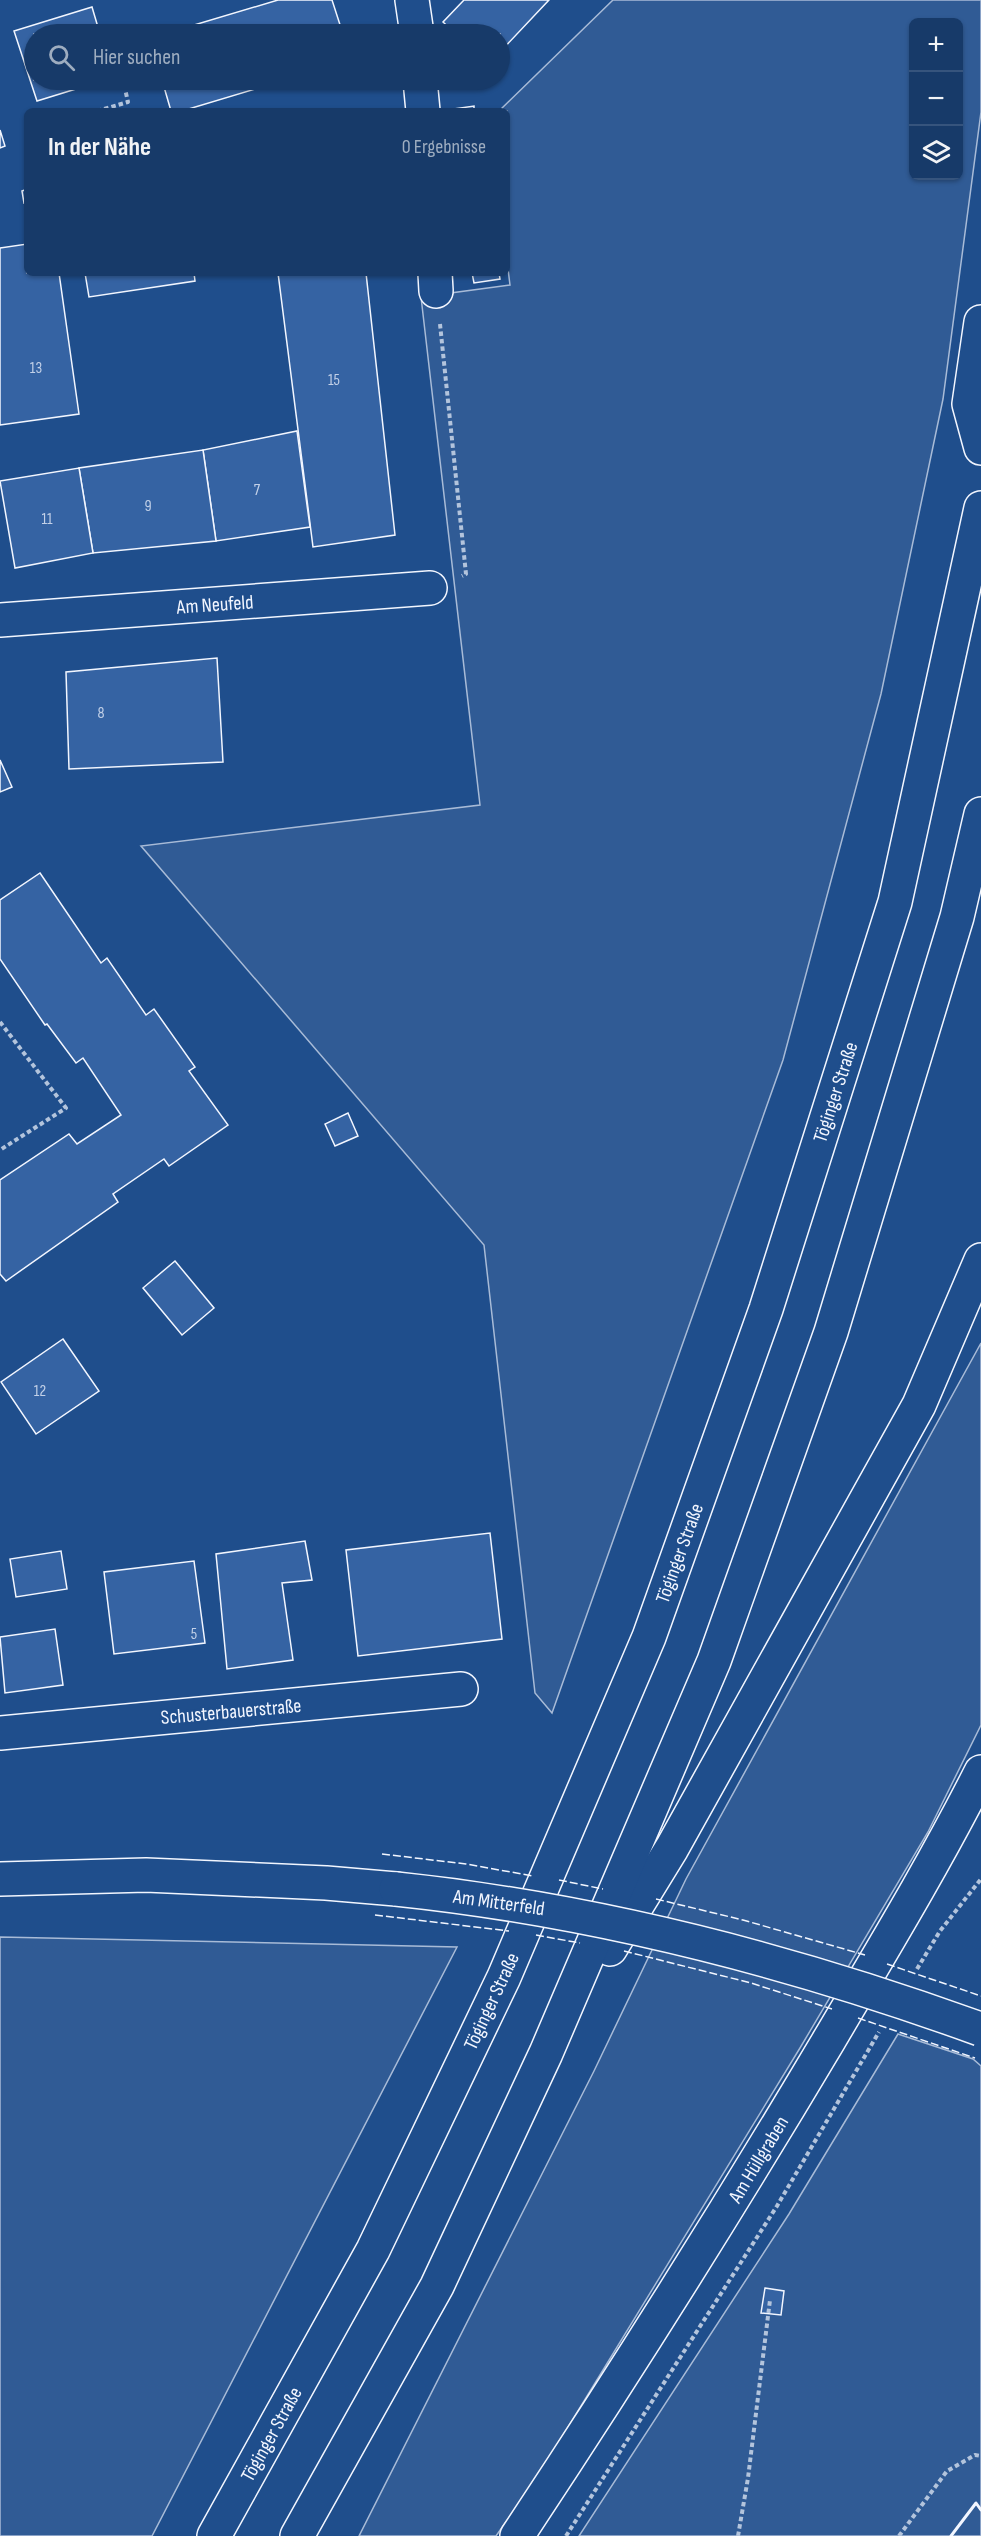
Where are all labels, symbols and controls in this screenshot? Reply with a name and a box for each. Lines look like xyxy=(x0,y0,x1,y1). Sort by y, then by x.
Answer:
map controls xyxy=(909,18,963,180)
button: + xyxy=(909,18,963,72)
search box xyxy=(24,24,510,90)
icon: search xyxy=(45,41,78,74)
text: Hier suchen xyxy=(93,44,181,71)
button: − xyxy=(909,72,963,126)
button: layers xyxy=(909,126,963,180)
text: In der Nähe xyxy=(48,132,151,163)
text: 0 Ergebnisse xyxy=(402,135,486,159)
house number: 13 xyxy=(30,359,42,378)
house number: 15 xyxy=(328,371,340,390)
house number: 7 xyxy=(254,481,261,500)
house number: 9 xyxy=(144,497,152,516)
house number: 11 xyxy=(41,510,53,529)
street label: Am Neufeld xyxy=(175,590,254,620)
house number: 8 xyxy=(97,704,105,723)
street label: Töginger Straße xyxy=(808,1039,863,1146)
house number: 12 xyxy=(34,1382,46,1401)
street label: Töginger Straße xyxy=(651,1500,709,1606)
house number: 5 xyxy=(191,1625,197,1644)
street label: Schusterbauerstraße xyxy=(160,1694,302,1730)
street label: Am Mitterfeld xyxy=(451,1885,546,1921)
street label: Töginger Straße xyxy=(459,1949,525,2054)
street label: Am Hüllgraben xyxy=(723,2112,794,2208)
street label: Töginger Straße xyxy=(236,2383,308,2486)

